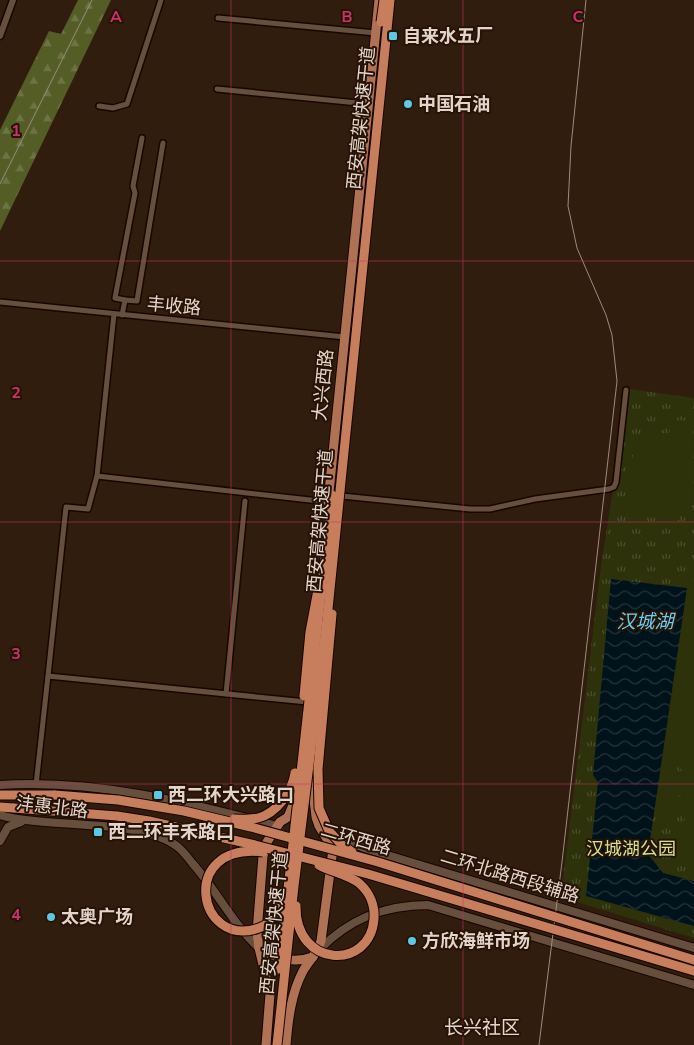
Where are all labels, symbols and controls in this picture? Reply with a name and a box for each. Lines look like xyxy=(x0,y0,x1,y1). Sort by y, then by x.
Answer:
text: A xyxy=(110,6,122,28)
text: B xyxy=(341,6,353,28)
text: C xyxy=(573,6,584,28)
place label: 自来水五厂 xyxy=(403,24,493,48)
marker: 自来水五厂 xyxy=(387,30,399,42)
street label: 西安高架快速干道 xyxy=(342,45,380,191)
place label: 中国石油 xyxy=(418,92,490,116)
marker: 中国石油 xyxy=(402,98,414,110)
text: 1 xyxy=(11,120,21,142)
street label: 丰收路 xyxy=(146,292,202,320)
street label: 大兴西路 xyxy=(307,348,339,422)
text: 2 xyxy=(11,382,21,404)
street label: 西安高架快速干道 xyxy=(302,448,338,594)
water label: 汉城湖 xyxy=(616,609,676,635)
text: 3 xyxy=(11,643,21,665)
place label: 西二环大兴路口 xyxy=(168,783,294,807)
marker: 西二环大兴路口 xyxy=(152,789,164,801)
street label: 沣惠北路 xyxy=(15,791,89,823)
street label: 二环西路 xyxy=(318,818,394,860)
place label: 西二环丰禾路口 xyxy=(108,820,234,844)
marker: 西二环丰禾路口 xyxy=(92,826,104,838)
park label: 汉城湖公园 xyxy=(586,837,676,861)
street label: 二环北路西段辅路 xyxy=(438,843,582,909)
street label: 西安高架快速干道 xyxy=(255,850,293,996)
text: 4 xyxy=(11,904,21,926)
place label: 太奥广场 xyxy=(61,905,133,929)
marker: 太奥广场 xyxy=(45,911,57,923)
place label: 方欣海鲜市场 xyxy=(422,929,530,953)
marker: 方欣海鲜市场 xyxy=(406,935,418,947)
district label: 长兴社区 xyxy=(444,1015,520,1041)

